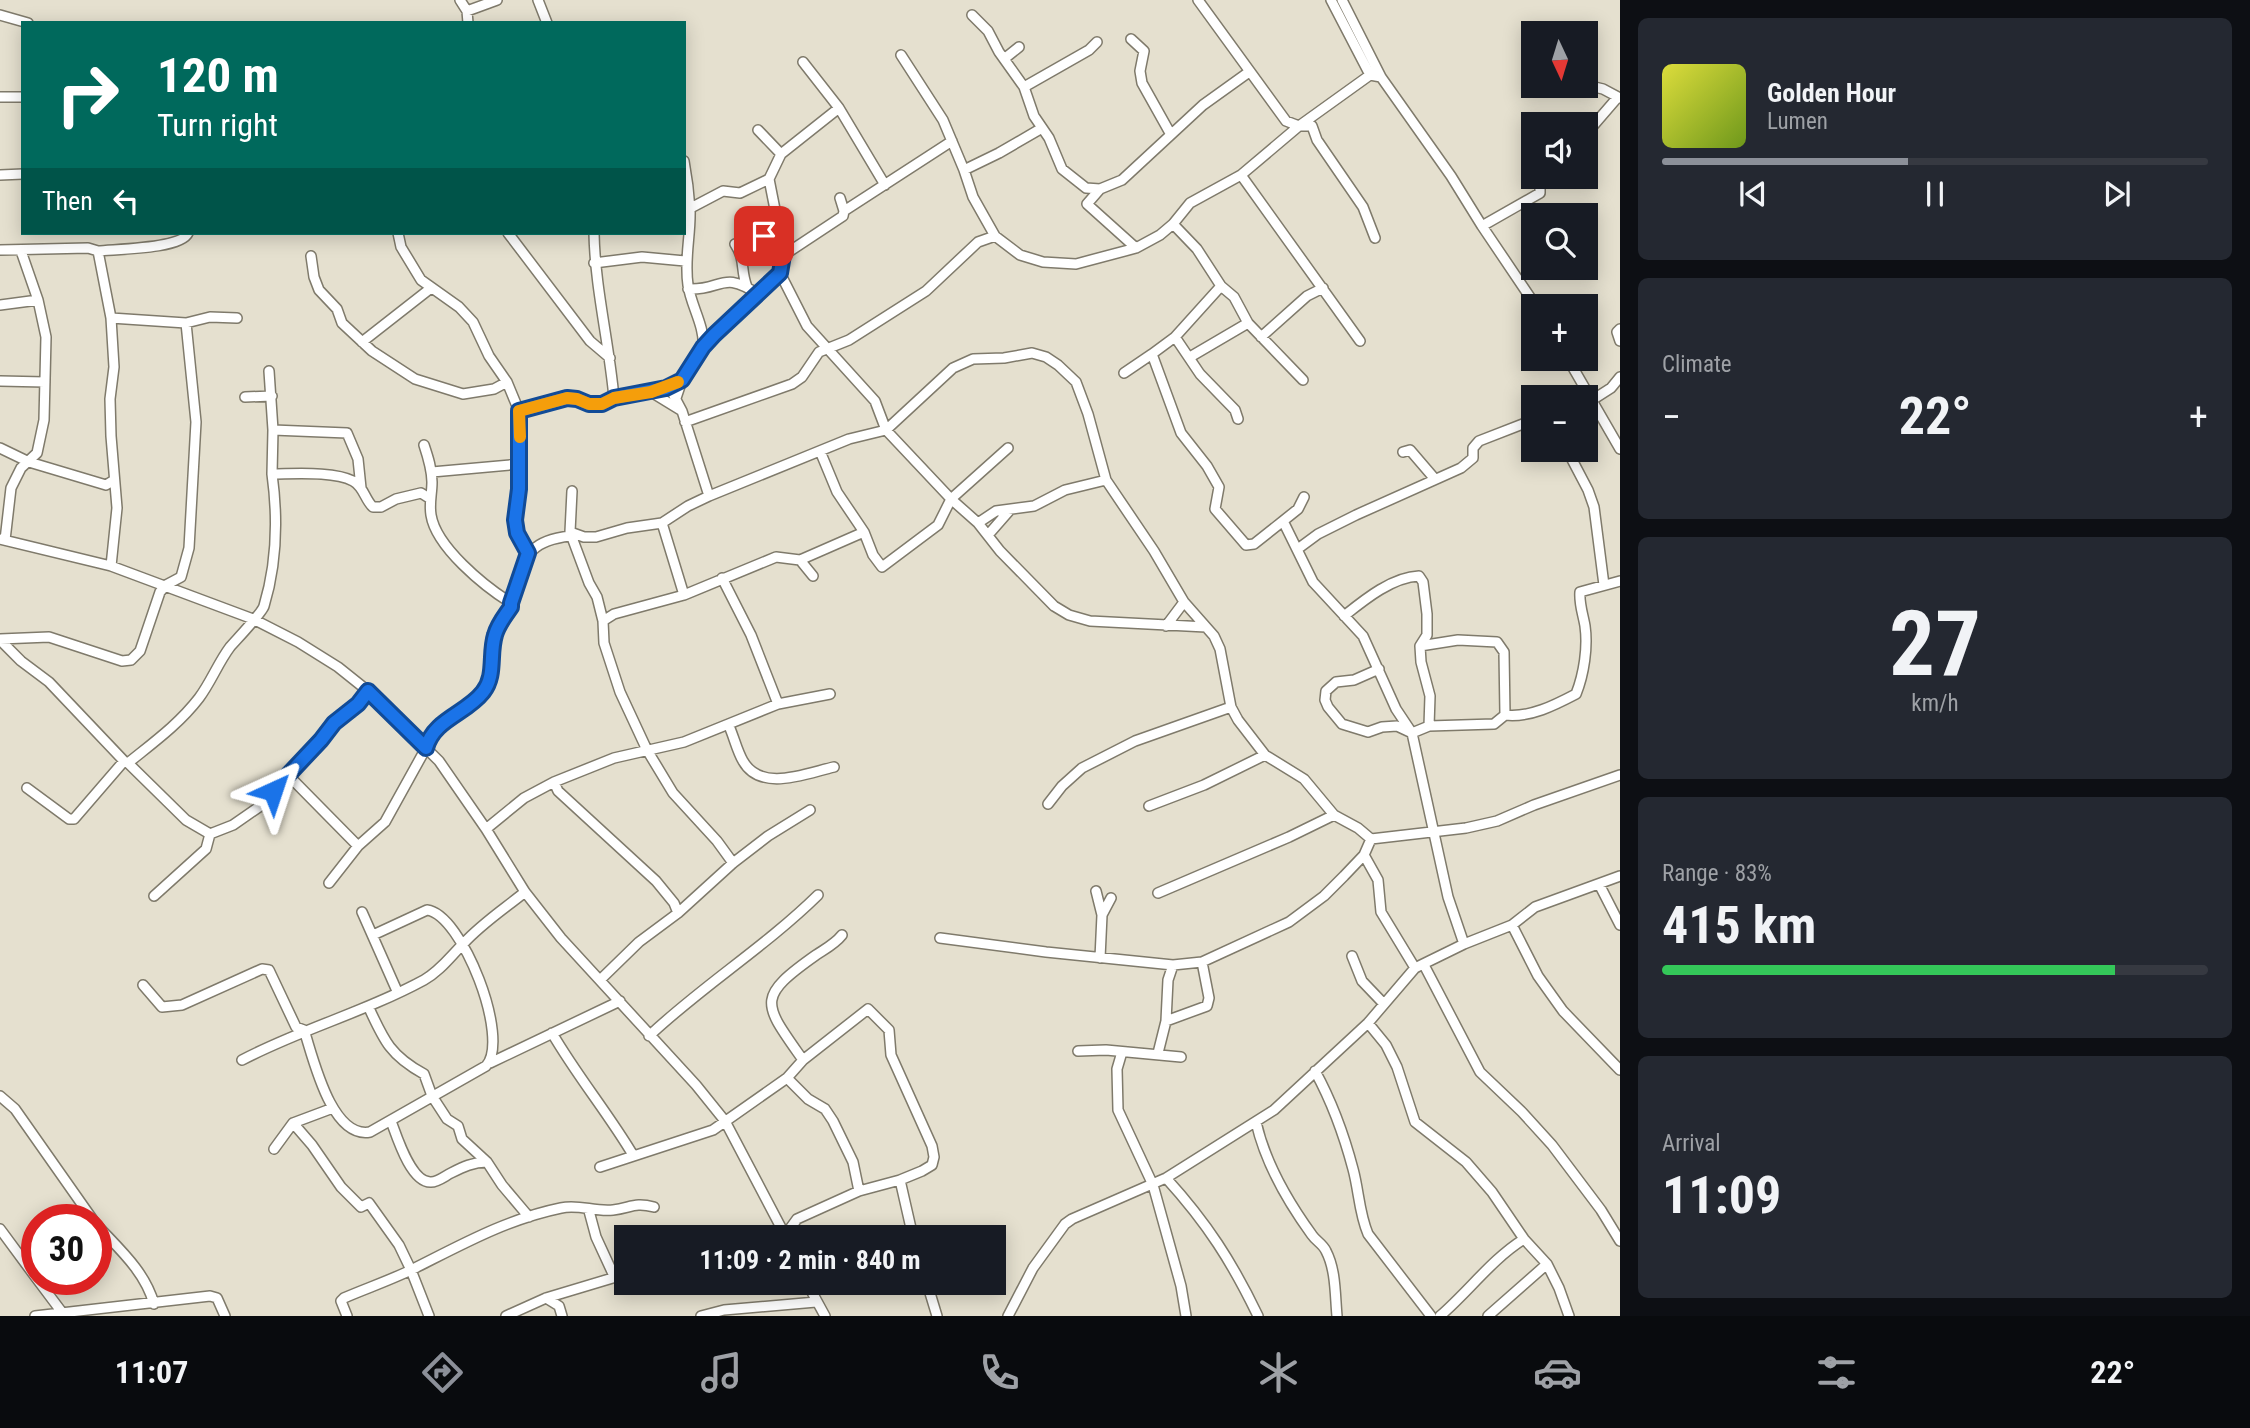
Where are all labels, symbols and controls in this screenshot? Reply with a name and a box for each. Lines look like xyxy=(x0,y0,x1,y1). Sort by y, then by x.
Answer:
north arrow xyxy=(1521,21,1598,98)
map controls xyxy=(1521,21,1598,462)
text: 120 m xyxy=(157,47,279,104)
icon: right xyxy=(42,49,133,140)
text: Golden Hour xyxy=(1767,78,1896,108)
text: Turn right xyxy=(157,106,278,144)
text: Lumen xyxy=(1767,108,1828,135)
button: sound xyxy=(1521,112,1598,189)
icon: previous xyxy=(1734,175,1772,213)
icon: pause xyxy=(1916,175,1954,213)
icon: next xyxy=(2098,175,2136,213)
icon: left xyxy=(107,182,145,220)
text: Then xyxy=(42,186,93,216)
button: search xyxy=(1521,203,1598,280)
pin xyxy=(734,206,794,266)
icon: arrive xyxy=(745,217,783,255)
button: + xyxy=(1521,294,1598,371)
text: Climate xyxy=(1662,351,1732,378)
button: − xyxy=(1521,385,1598,462)
text: 22° xyxy=(1899,386,1971,447)
text: − xyxy=(1662,395,1681,439)
text: + xyxy=(2189,395,2208,439)
text: 27 xyxy=(1889,591,1981,697)
text: km/h xyxy=(1911,690,1959,717)
position arrow xyxy=(236,754,310,828)
text: Range · 83% xyxy=(1662,860,1772,887)
text: 415 km xyxy=(1662,895,1816,956)
text: Arrival xyxy=(1662,1130,1721,1157)
text: 11:09 xyxy=(1662,1165,1781,1226)
speed limit sign: 30 xyxy=(21,1204,112,1295)
text: 11:09 · 2 min · 840 m xyxy=(700,1245,920,1275)
icon: directions xyxy=(418,1348,467,1397)
icon: music xyxy=(697,1348,746,1397)
icon: phone xyxy=(975,1348,1024,1397)
icon: climate xyxy=(1254,1348,1303,1397)
icon: car xyxy=(1533,1348,1582,1397)
icon: filters xyxy=(1812,1348,1861,1397)
text: 11:07 xyxy=(115,1353,188,1391)
text: 22° xyxy=(2090,1353,2135,1391)

